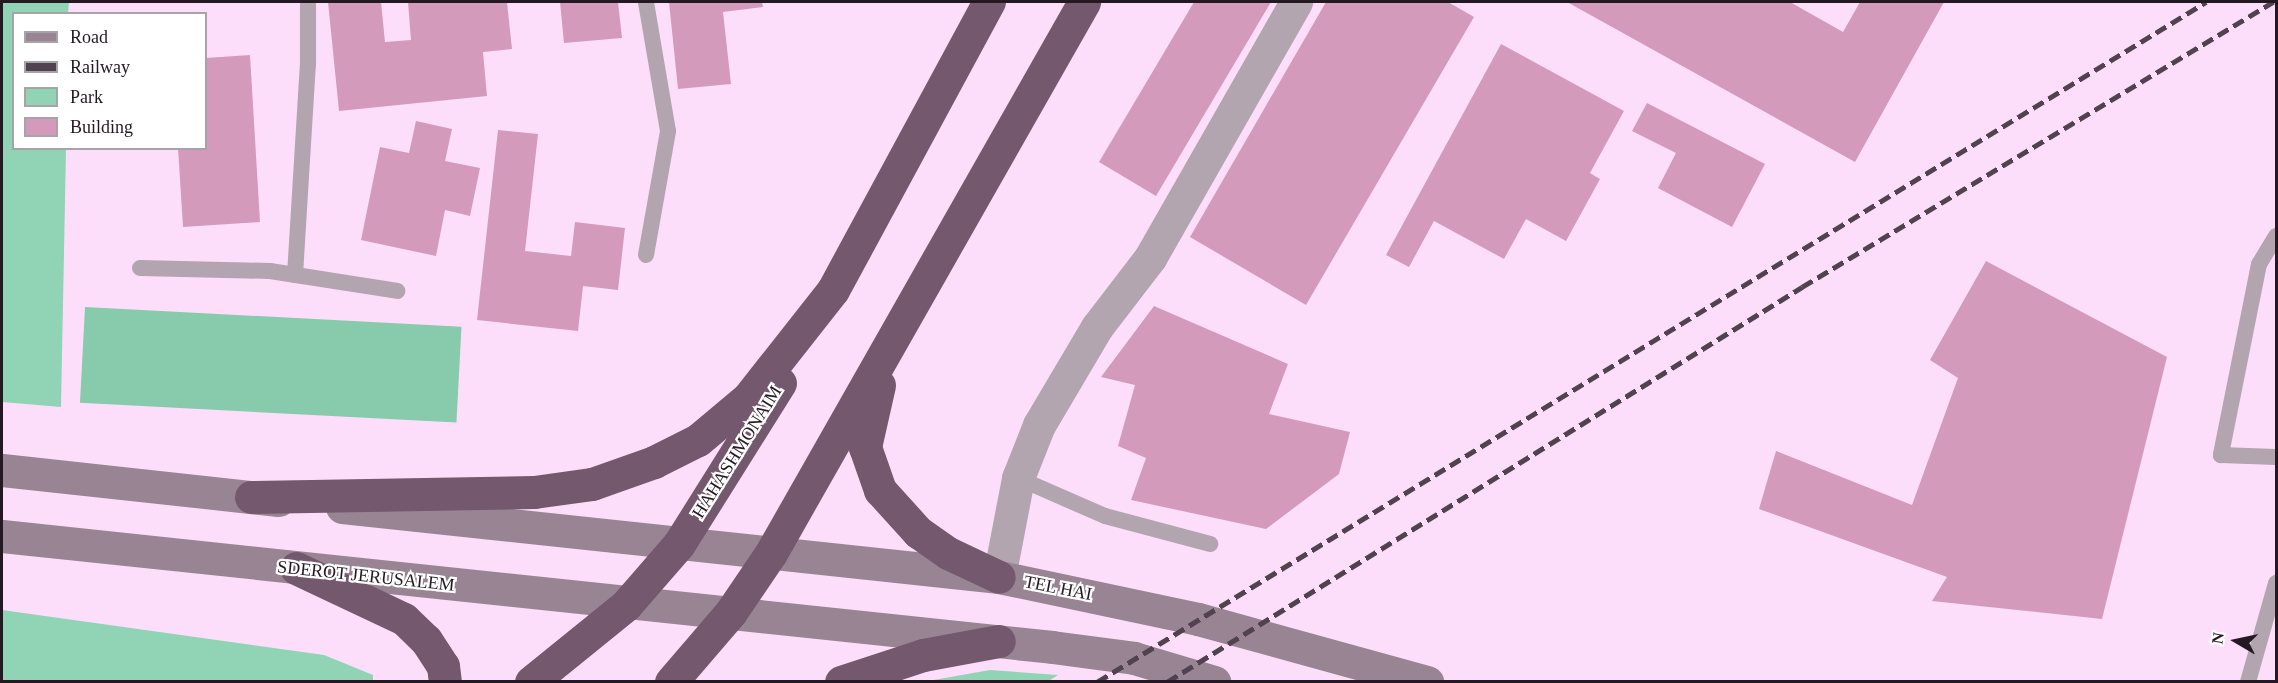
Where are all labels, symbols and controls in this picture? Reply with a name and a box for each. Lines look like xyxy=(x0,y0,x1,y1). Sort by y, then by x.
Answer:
legend xyxy=(12,12,207,150)
text: Road xyxy=(70,27,108,47)
text: Railway xyxy=(70,57,130,77)
text: Park xyxy=(70,87,103,107)
text: Building xyxy=(70,117,133,137)
street label: HAHASHMONAIM xyxy=(688,382,786,522)
street label: SDEROT JERUSALEM xyxy=(276,556,456,596)
street label: TEL HAI xyxy=(1022,571,1094,605)
north arrow xyxy=(2206,611,2266,671)
text: N xyxy=(2208,631,2227,645)

